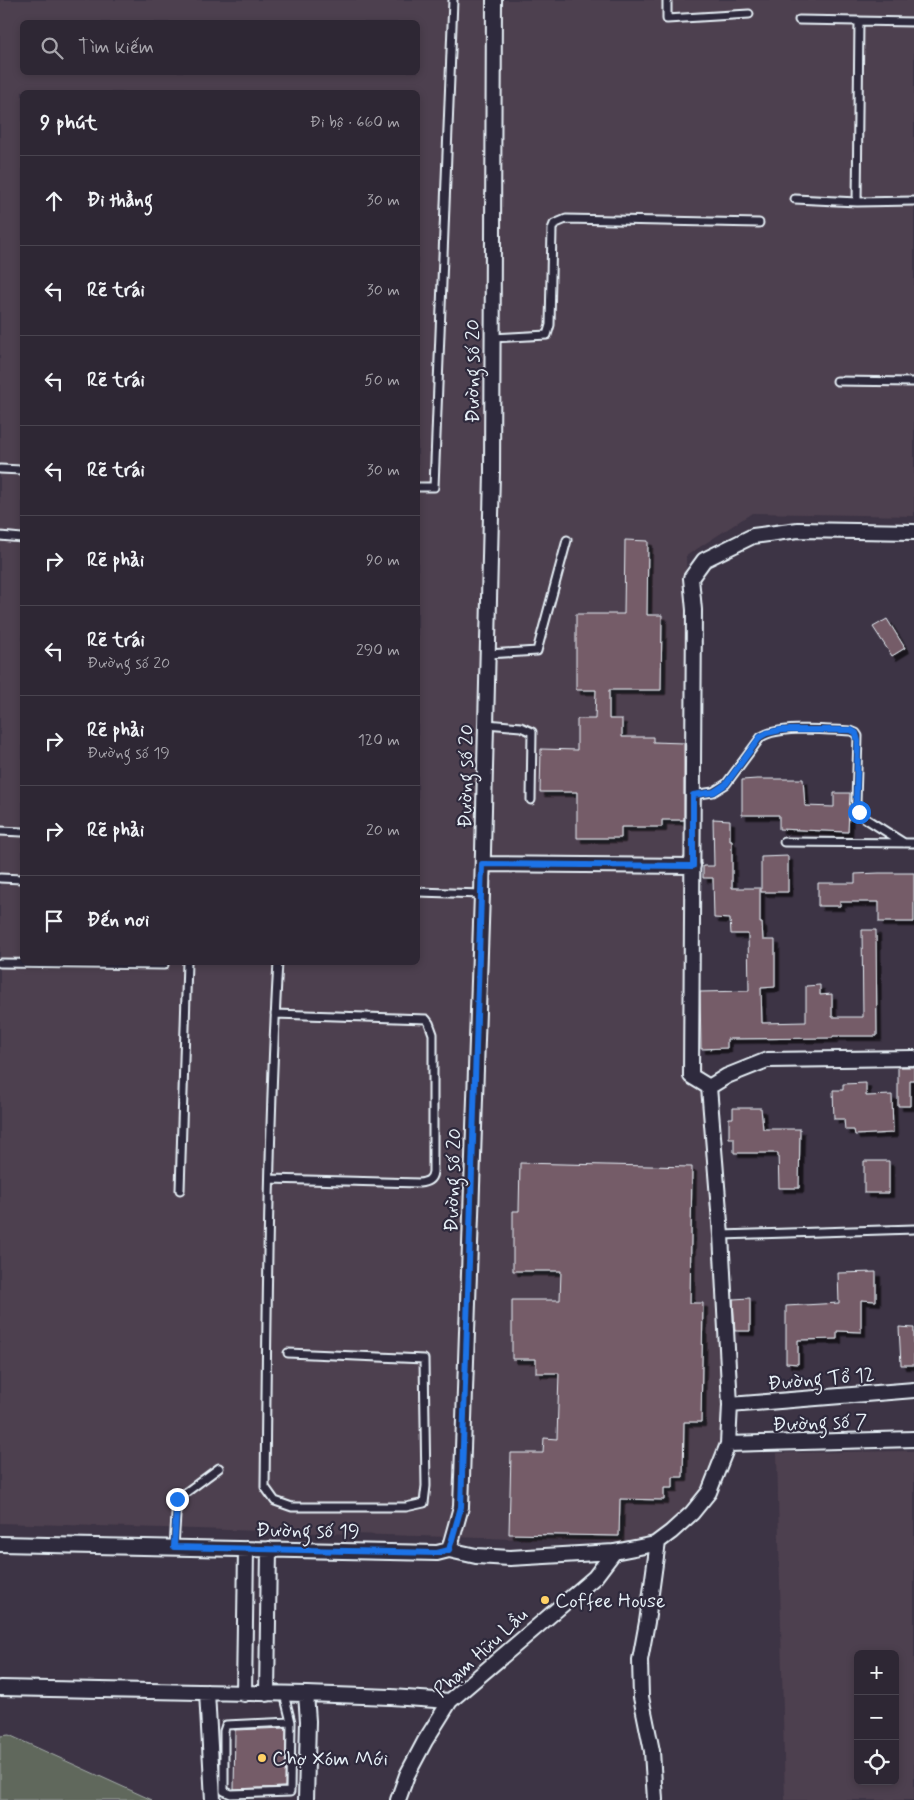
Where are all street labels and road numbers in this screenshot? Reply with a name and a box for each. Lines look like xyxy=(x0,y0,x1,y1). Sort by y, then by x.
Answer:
street label: Đường số 20 xyxy=(460,319,489,423)
street label: Đường số 20 xyxy=(452,724,483,828)
street label: Đường số 20 xyxy=(438,1128,471,1233)
street label: Đường Tổ 12 xyxy=(767,1361,876,1400)
street label: Đường số 7 xyxy=(772,1408,868,1441)
street label: Đường số 19 xyxy=(256,1517,360,1548)
street label: Phạm Hữu Lầu xyxy=(428,1602,534,1704)

